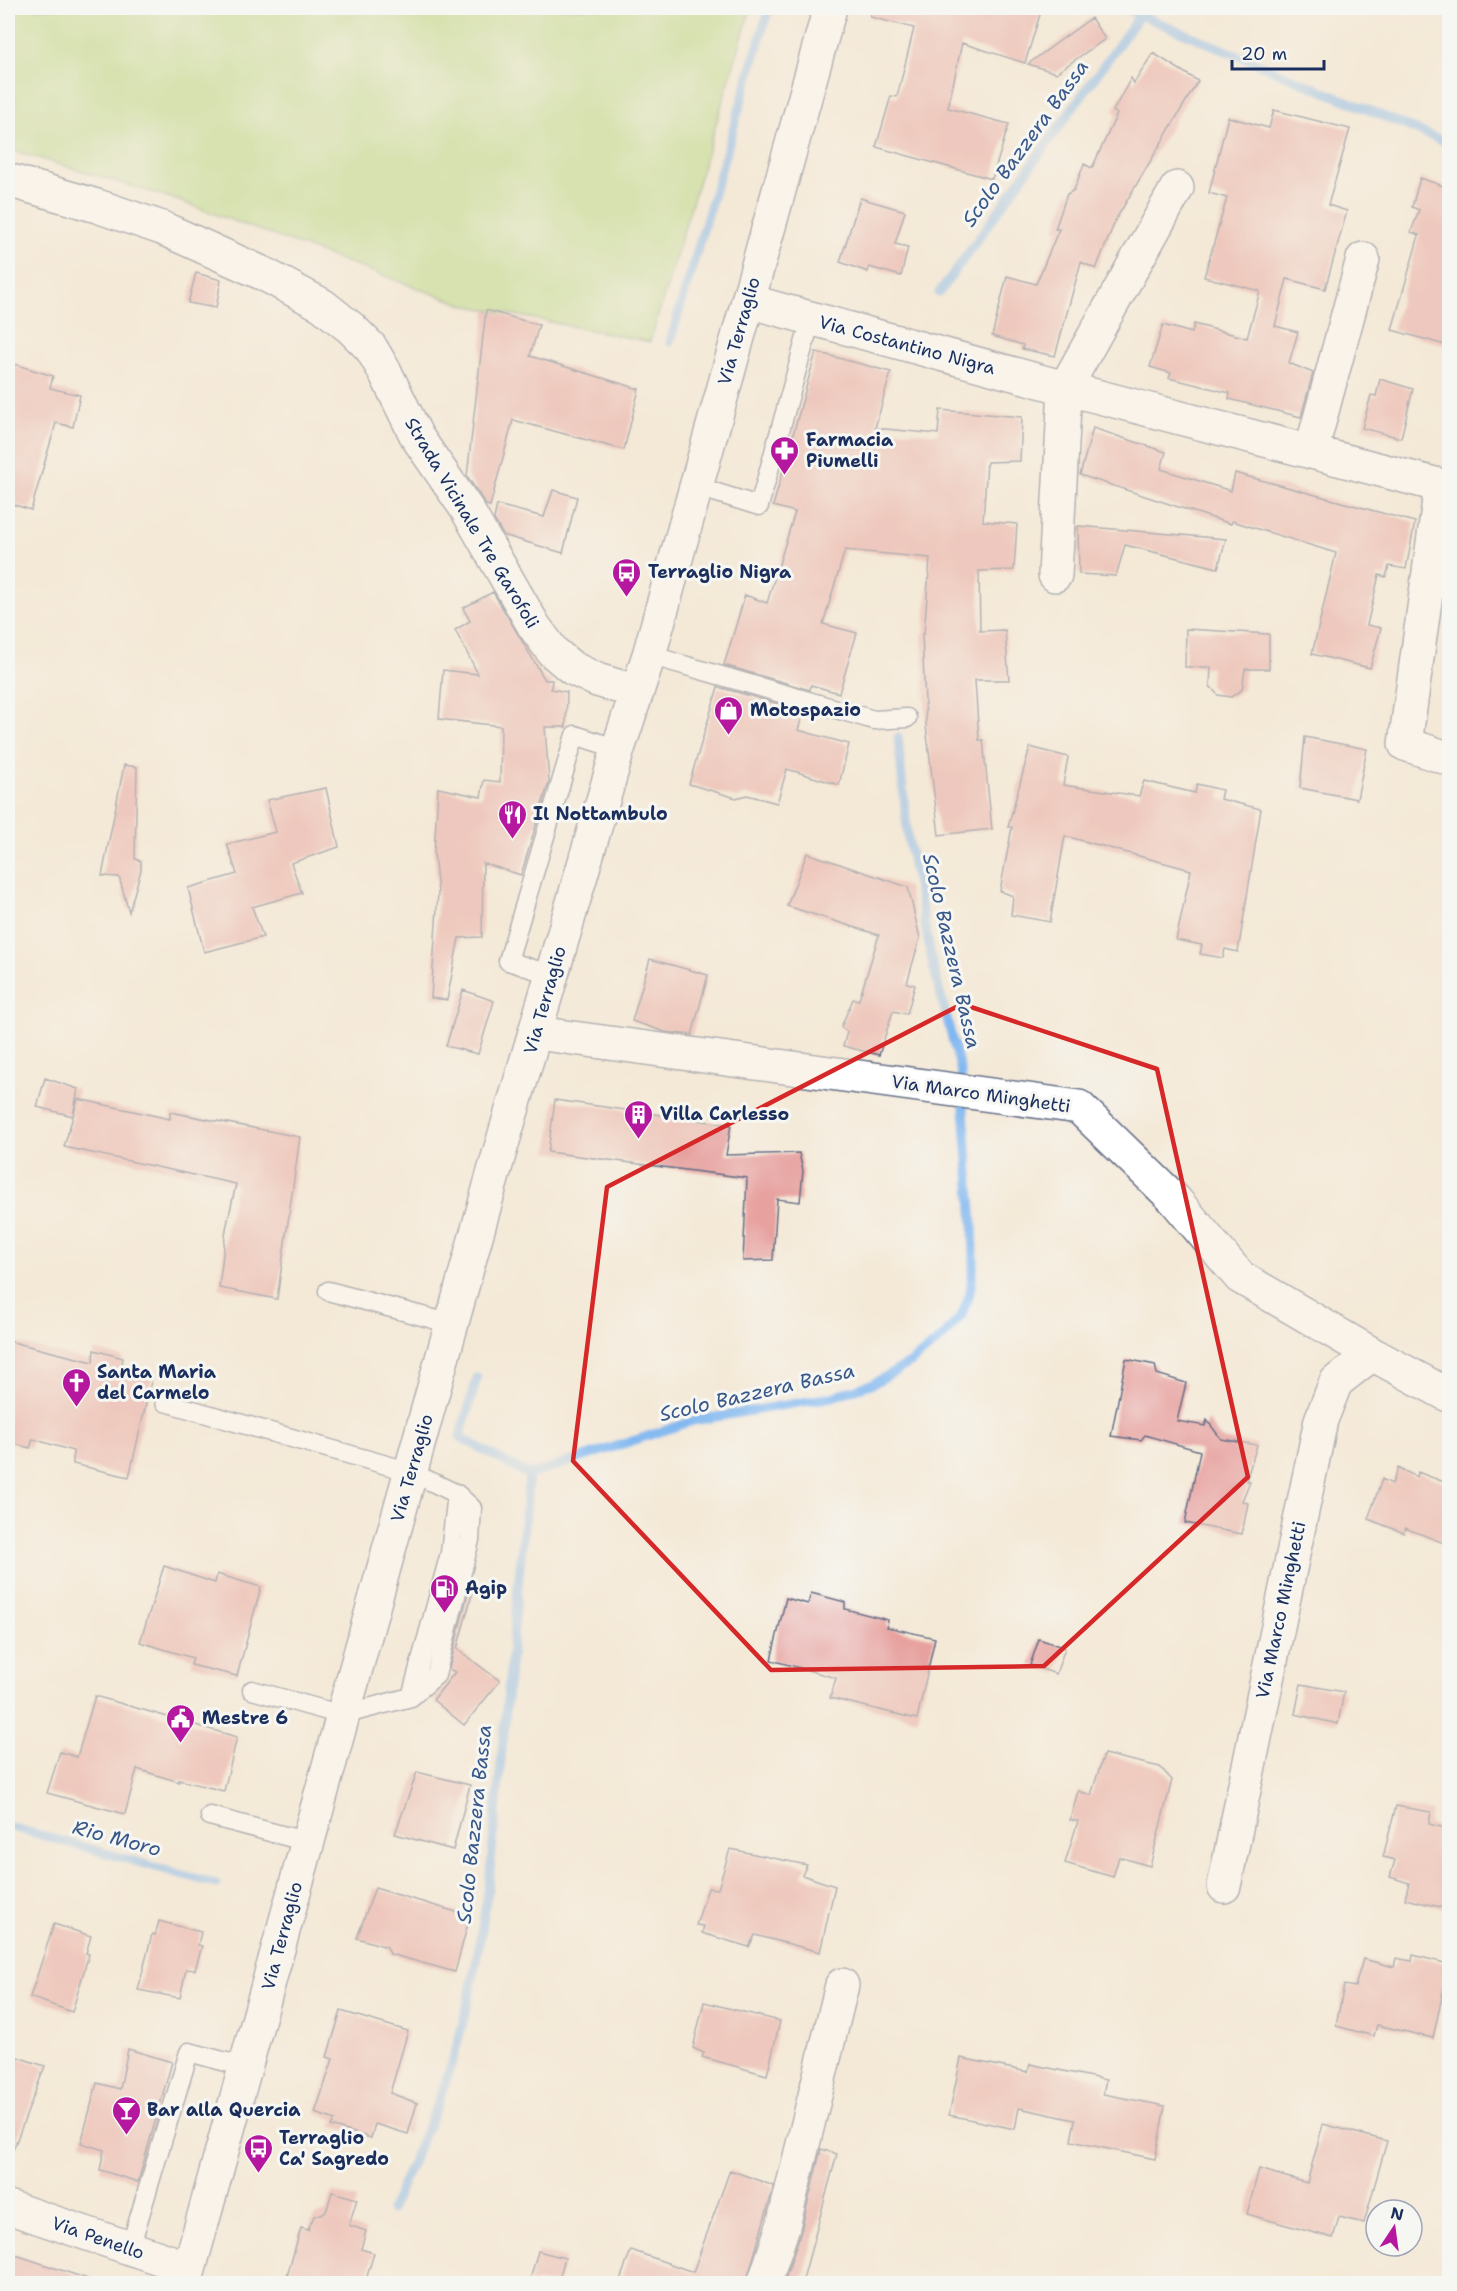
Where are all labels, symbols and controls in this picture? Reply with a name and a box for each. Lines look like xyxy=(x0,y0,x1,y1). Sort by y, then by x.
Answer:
scale bar xyxy=(1232,33,1324,71)
text: 20 m xyxy=(1241,42,1287,66)
water label: Scolo Bazzera Bassa xyxy=(956,55,1094,231)
street label: Via Terraglio xyxy=(712,274,766,388)
street label: Via Costantino Nigra xyxy=(816,310,998,380)
street label: Strada Vicinale Tre Garofoli xyxy=(399,413,545,633)
place label: Farmacia Piumelli xyxy=(806,428,894,473)
pharmacy icon: Farmacia Piumelli xyxy=(769,434,801,476)
bus stop icon: Terraglio Nigra xyxy=(611,556,643,598)
place label: Terraglio Nigra xyxy=(648,560,792,584)
shop icon: Motospazio xyxy=(713,694,745,736)
place label: Motospazio xyxy=(750,698,861,722)
restaurant icon: Il Nottambulo xyxy=(496,798,528,840)
place label: Il Nottambulo xyxy=(533,802,668,826)
water label: Scolo Bazzera Bassa xyxy=(917,851,987,1051)
street label: Via Terraglio xyxy=(518,943,572,1057)
street label: Via Marco Minghetti xyxy=(890,1070,1072,1118)
building icon: Villa Carlesso xyxy=(623,1098,655,1140)
place label: Villa Carlesso xyxy=(660,1102,789,1126)
water label: Scolo Bazzera Bassa xyxy=(657,1357,857,1427)
place label: Santa Maria del Carmelo xyxy=(97,1360,217,1405)
church icon: Santa Maria del Carmelo xyxy=(60,1366,92,1408)
street label: Via Terraglio xyxy=(385,1411,439,1525)
street label: Via Marco Minghetti xyxy=(1250,1519,1312,1701)
fuel station icon: Agip xyxy=(428,1572,460,1614)
place label: Agip xyxy=(465,1576,507,1600)
public building icon: Mestre 6 xyxy=(165,1702,197,1744)
place label: Mestre 6 xyxy=(202,1706,288,1730)
water label: Scolo Bazzera Bassa xyxy=(451,1723,497,1925)
water label: Rio Moro xyxy=(70,1814,164,1862)
street label: Via Terraglio xyxy=(256,1879,308,1993)
bar icon: Bar alla Quercia xyxy=(110,2094,142,2136)
place label: Bar alla Quercia xyxy=(147,2098,301,2122)
place label: Terraglio Ca' Sagredo xyxy=(279,2126,389,2171)
bus stop icon: Terraglio Ca' Sagredo xyxy=(242,2132,274,2174)
north arrow xyxy=(1364,2198,1424,2258)
text: N xyxy=(1389,2202,1406,2226)
street label: Via Penello xyxy=(49,2211,147,2265)

